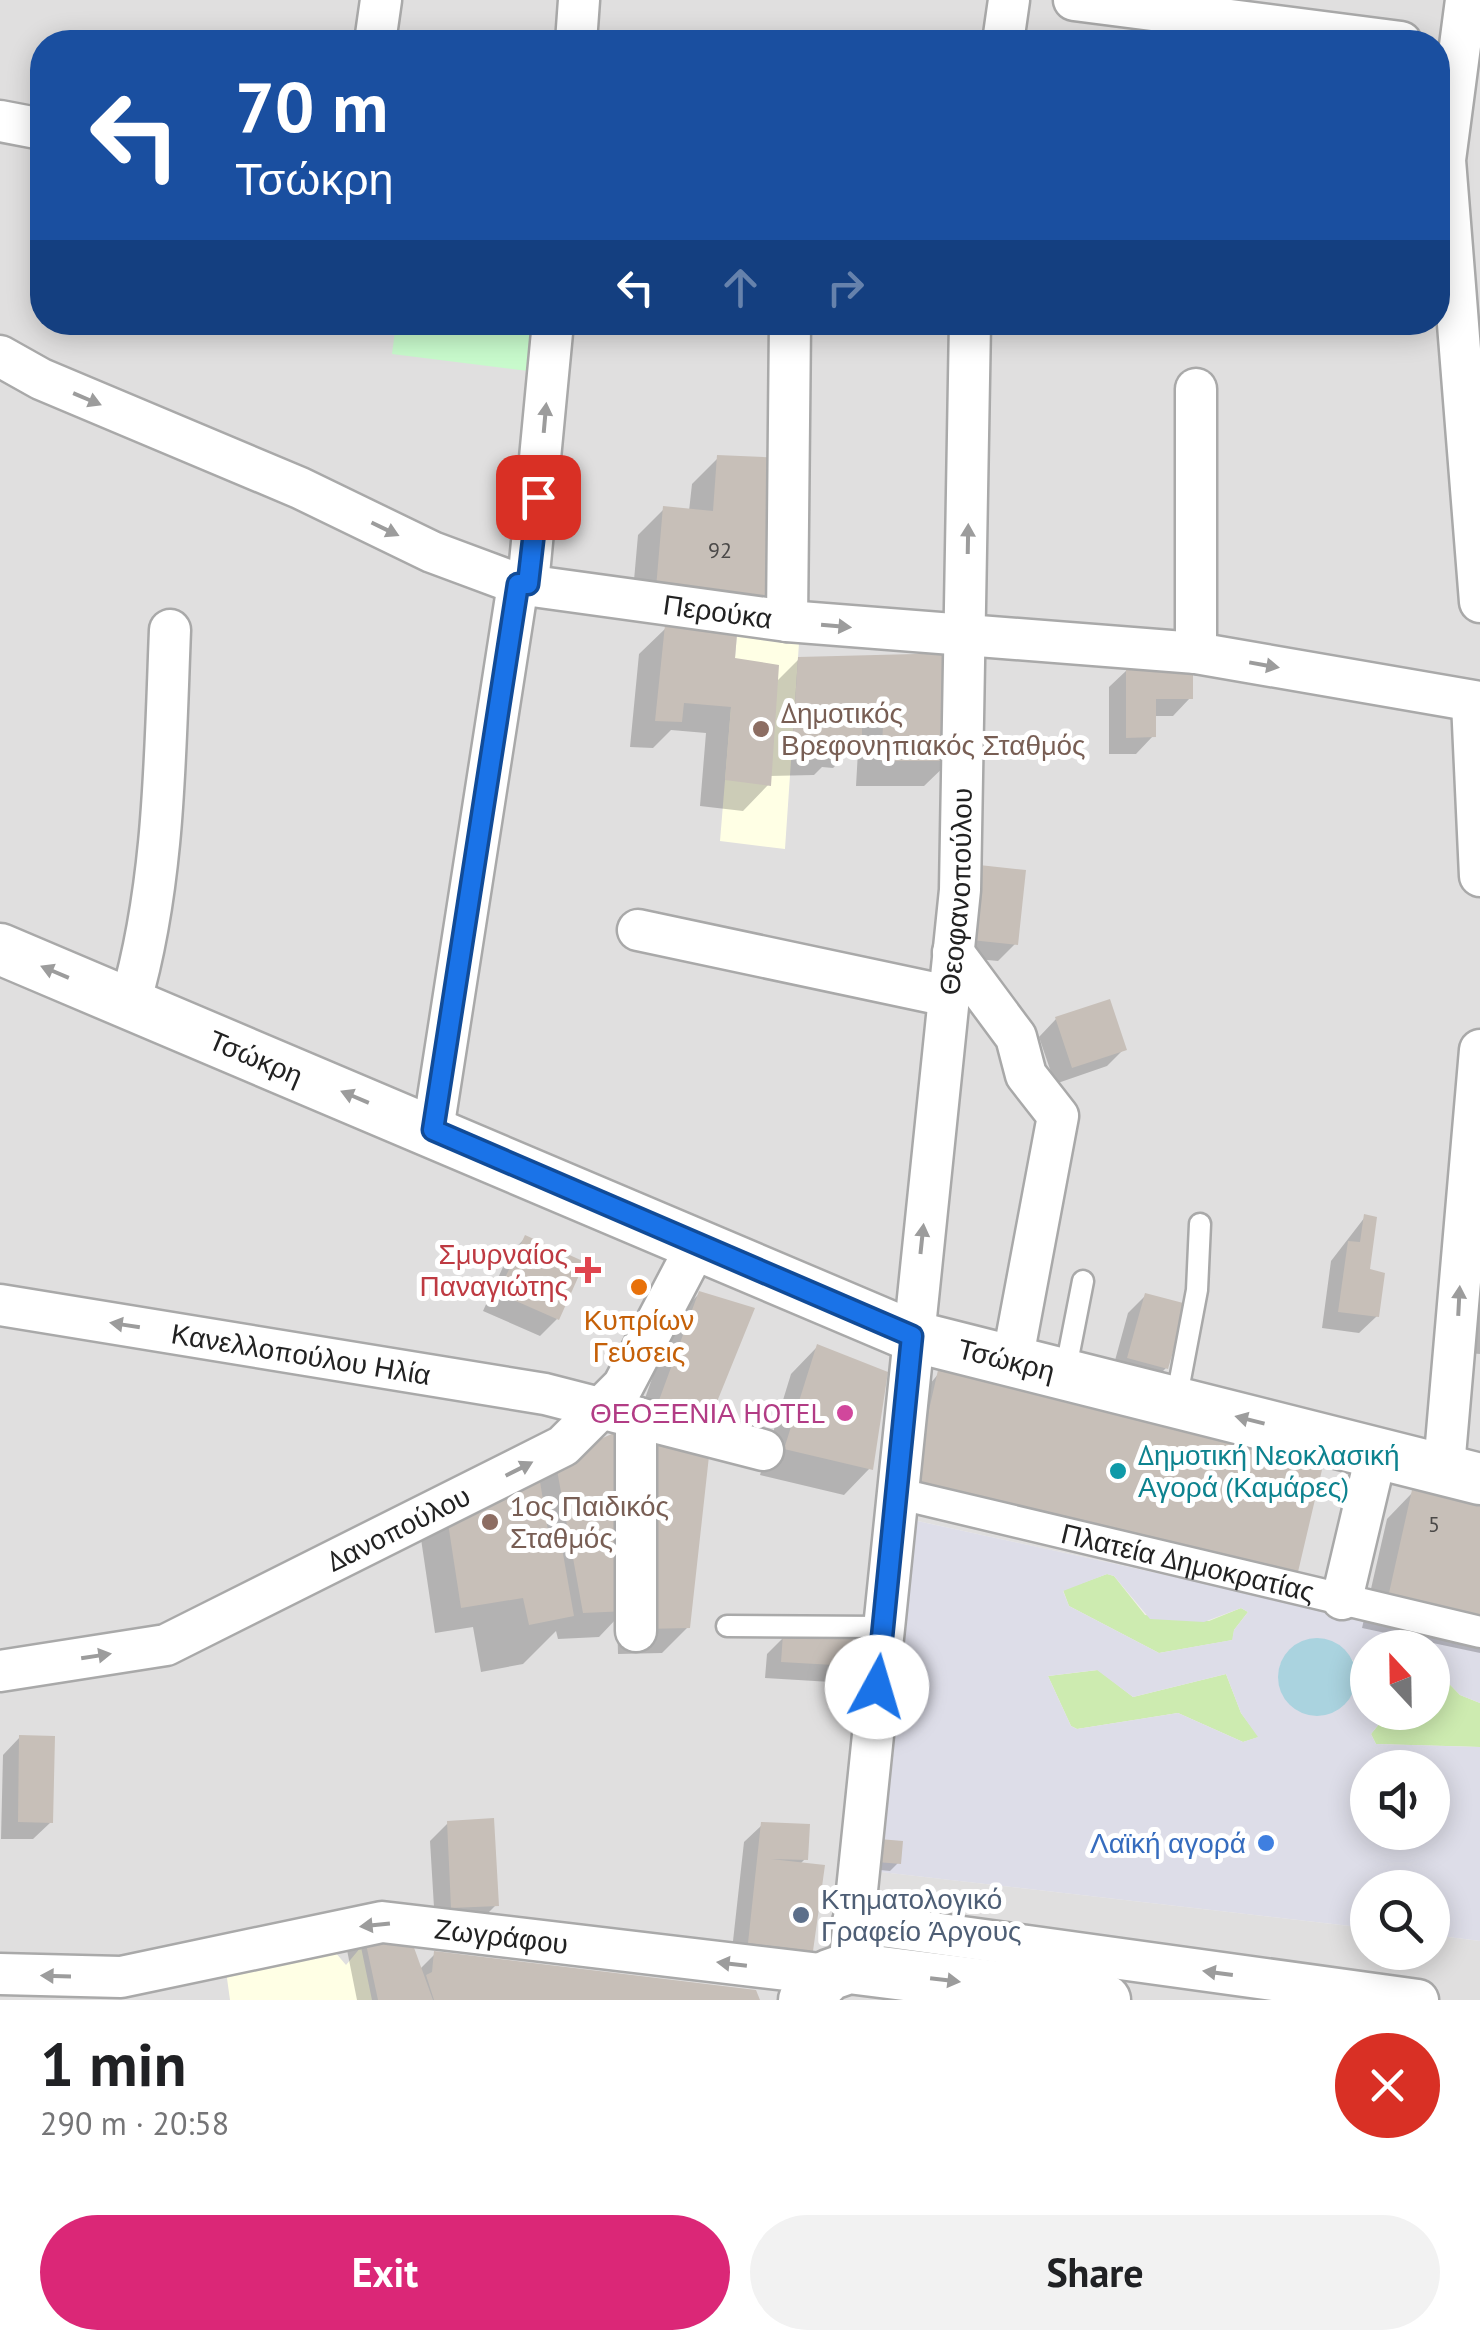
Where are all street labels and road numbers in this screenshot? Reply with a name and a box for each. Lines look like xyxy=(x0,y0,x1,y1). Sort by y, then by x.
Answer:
street label: Περούκα xyxy=(661,585,774,637)
street label: Θεοφανοπούλου xyxy=(930,788,980,997)
street label: Τσώκρη xyxy=(203,1021,309,1093)
street label: Κανελλοπούλου Ηλία xyxy=(169,1314,433,1393)
street label: Τσώκρη xyxy=(954,1329,1059,1389)
street label: Δανοπούλου xyxy=(320,1477,476,1579)
street label: Πλατεία Δημοκρατίας xyxy=(1058,1514,1318,1610)
street label: Ζωγράφου xyxy=(433,1909,570,1962)

